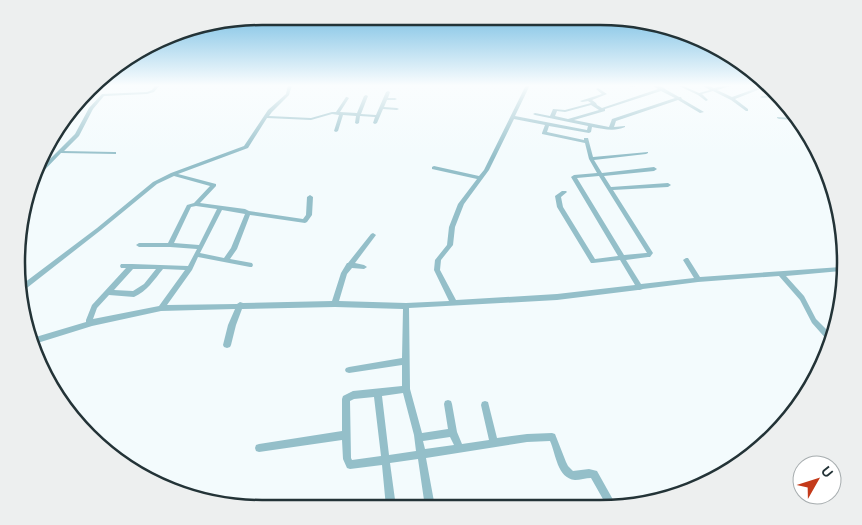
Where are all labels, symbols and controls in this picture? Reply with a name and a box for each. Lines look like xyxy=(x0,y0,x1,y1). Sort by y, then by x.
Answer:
north arrow xyxy=(792,455,842,505)
text: U xyxy=(817,462,837,481)

